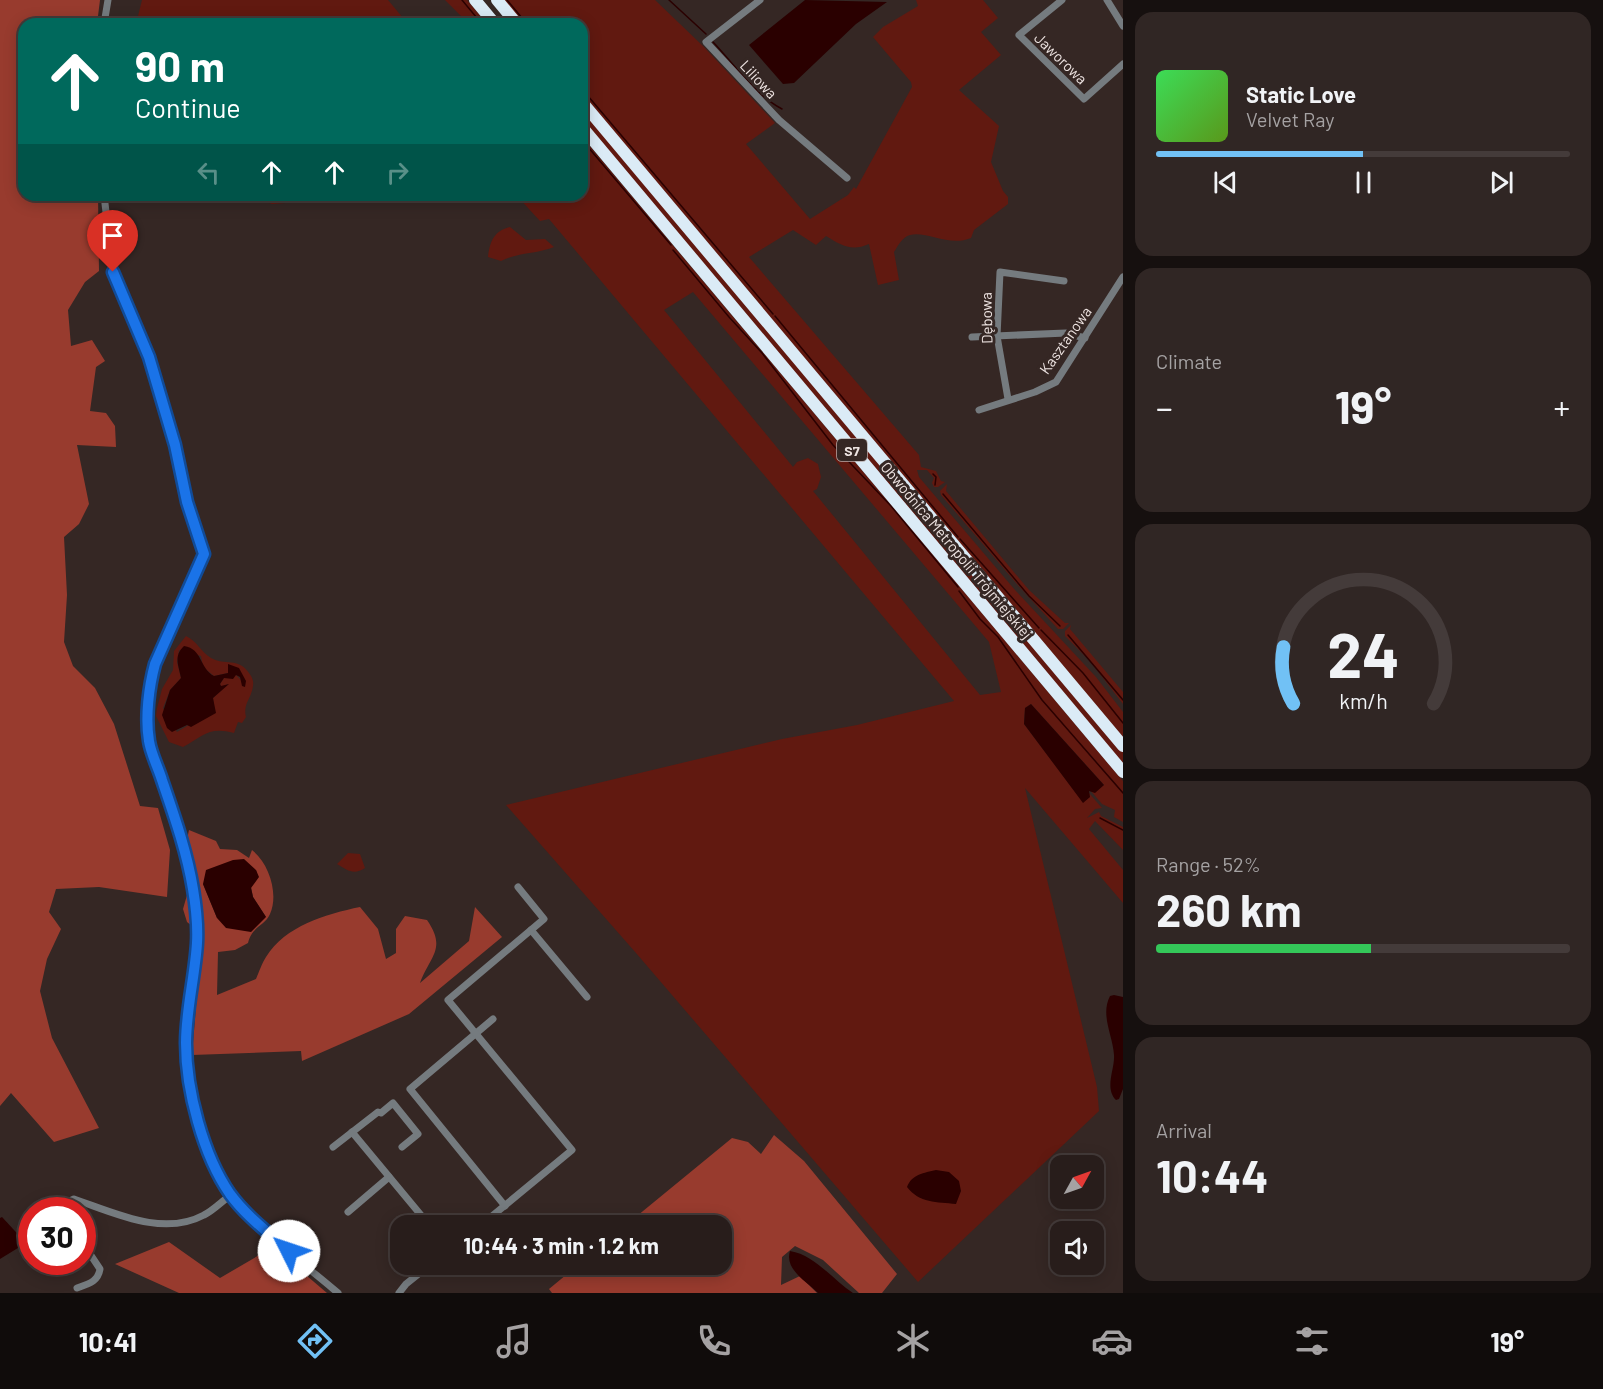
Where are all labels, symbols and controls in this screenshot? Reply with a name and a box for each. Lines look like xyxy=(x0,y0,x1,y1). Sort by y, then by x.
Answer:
street label: Jaworowa xyxy=(1031,28,1091,88)
text: 90 m xyxy=(135,40,225,90)
icon: ahead xyxy=(36,42,114,120)
street label: Liliowa xyxy=(737,56,781,102)
text: Static Love xyxy=(1246,81,1356,107)
text: Continue xyxy=(135,91,241,123)
text: Velvet Ray xyxy=(1246,107,1335,131)
icon: left xyxy=(192,156,225,189)
icon: ahead xyxy=(255,156,288,189)
icon: ahead xyxy=(318,156,351,189)
icon: right xyxy=(381,156,414,189)
icon: previous xyxy=(1209,166,1242,199)
icon: pause xyxy=(1347,166,1380,199)
icon: next xyxy=(1485,166,1518,199)
pin xyxy=(87,210,138,272)
icon: arrive xyxy=(96,219,129,252)
street label: Dębowa xyxy=(977,292,995,344)
street label: Kasztanowa xyxy=(1035,303,1095,377)
text: Climate xyxy=(1156,349,1222,373)
text: 19° xyxy=(1335,379,1391,433)
text: − xyxy=(1156,387,1173,427)
text: + xyxy=(1554,387,1570,427)
road number: S7 xyxy=(837,439,867,461)
street label: Obwodnica Metropolii Trójmiejskiej xyxy=(878,458,1036,642)
text: 24 xyxy=(1327,616,1399,690)
text: km/h xyxy=(1339,688,1387,713)
text: Range · 52% xyxy=(1156,852,1261,876)
text: 260 km xyxy=(1156,882,1302,936)
text: Arrival xyxy=(1156,1118,1212,1142)
text: 10:44 xyxy=(1156,1148,1268,1202)
north arrow xyxy=(1050,1155,1104,1209)
map controls xyxy=(1050,1155,1104,1275)
speed limit sign: 30 xyxy=(18,1197,96,1275)
position arrow xyxy=(257,1219,321,1283)
button: sound xyxy=(1050,1221,1104,1275)
text: 10:44 · 3 min · 1.2 km xyxy=(463,1232,659,1258)
icon: directions xyxy=(294,1320,336,1362)
icon: music xyxy=(493,1320,535,1362)
icon: phone xyxy=(693,1320,735,1362)
icon: climate xyxy=(892,1320,934,1362)
icon: car xyxy=(1091,1320,1133,1362)
icon: filters xyxy=(1291,1320,1333,1362)
text: 10:41 xyxy=(79,1325,137,1357)
text: 19° xyxy=(1490,1325,1524,1357)

